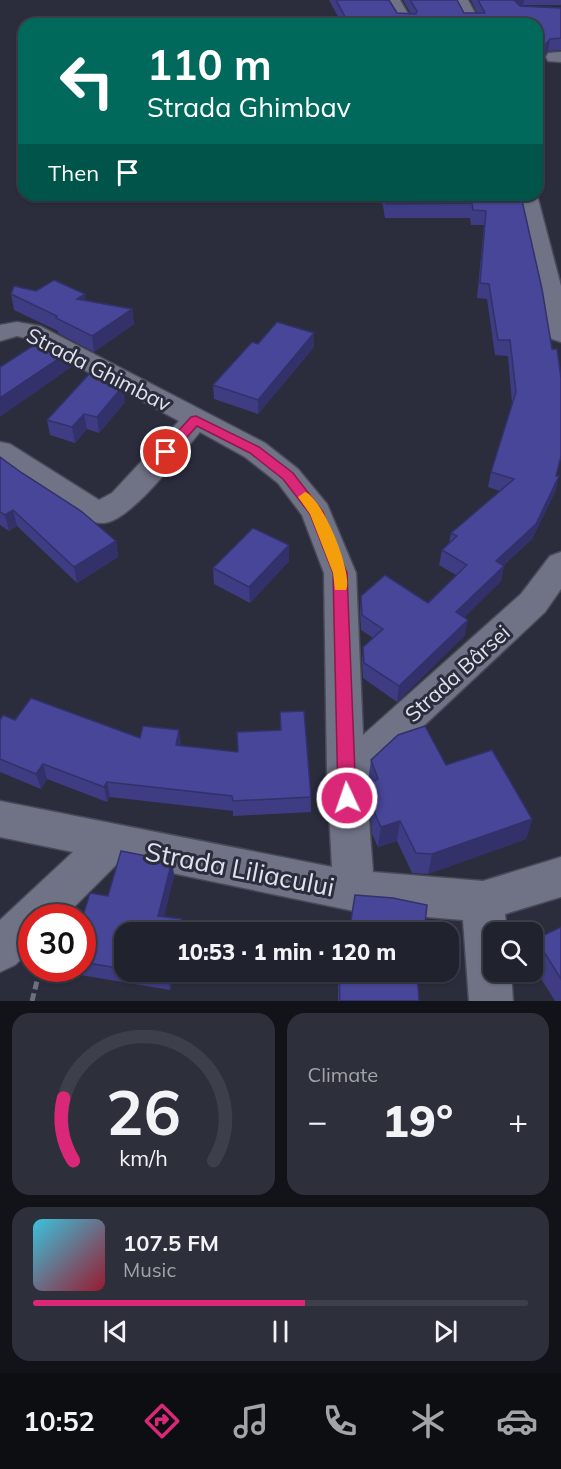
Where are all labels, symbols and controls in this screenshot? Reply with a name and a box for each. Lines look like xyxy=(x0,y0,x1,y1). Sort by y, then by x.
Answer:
text: 110 m xyxy=(147,38,272,91)
icon: left xyxy=(48,42,126,120)
text: Strada Ghimbav xyxy=(147,90,351,124)
icon: arrive xyxy=(111,156,144,189)
text: Then xyxy=(48,159,99,187)
street label: Strada Ghimbav xyxy=(22,321,176,417)
pin xyxy=(140,426,191,477)
icon: arrive xyxy=(149,435,182,468)
street label: Strada Bârsei xyxy=(399,619,515,727)
position arrow xyxy=(315,766,379,830)
street label: Strada Liliacului xyxy=(143,835,337,903)
speed limit sign: 30 xyxy=(18,904,96,982)
map controls xyxy=(483,922,543,982)
button: search xyxy=(483,922,543,982)
text: 10:53 · 1 min · 120 m xyxy=(177,938,396,966)
text: Climate xyxy=(308,1062,378,1087)
text: 26 xyxy=(106,1072,181,1151)
text: 19° xyxy=(382,1092,453,1148)
text: − xyxy=(308,1100,327,1141)
text: + xyxy=(508,1100,528,1141)
text: km/h xyxy=(119,1144,167,1171)
text: 107.5 FM xyxy=(123,1229,219,1257)
text: Music xyxy=(123,1257,176,1282)
icon: previous xyxy=(99,1315,132,1348)
icon: pause xyxy=(264,1315,297,1348)
icon: next xyxy=(429,1315,462,1348)
icon: directions xyxy=(141,1400,183,1442)
icon: music xyxy=(230,1400,272,1442)
icon: phone xyxy=(319,1400,361,1442)
icon: climate xyxy=(407,1400,449,1442)
icon: car xyxy=(496,1400,538,1442)
text: 10:52 xyxy=(23,1404,95,1438)

